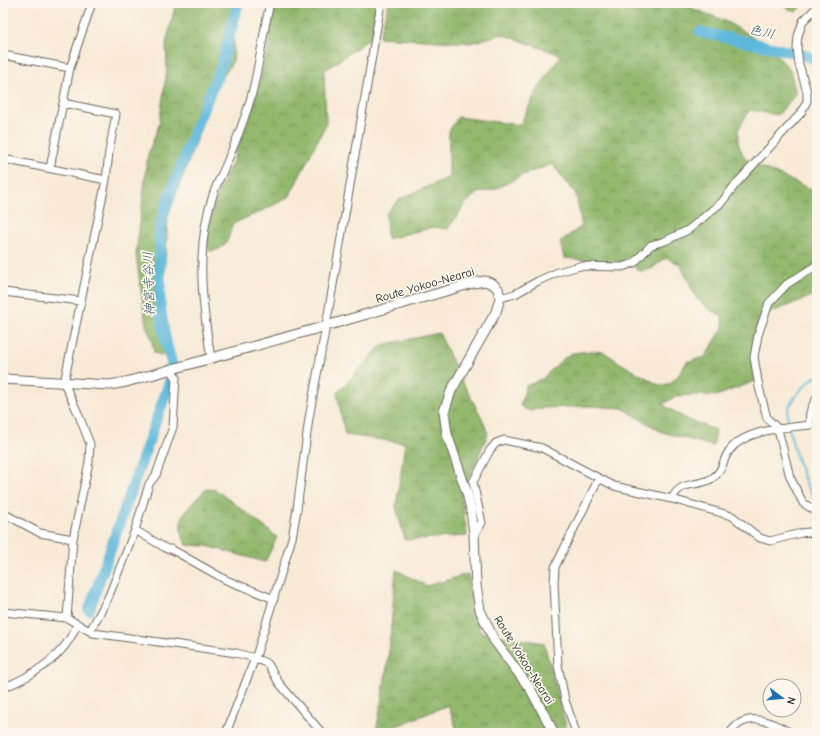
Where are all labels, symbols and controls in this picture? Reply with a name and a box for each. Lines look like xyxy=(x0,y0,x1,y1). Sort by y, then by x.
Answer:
water label: 色川 xyxy=(748,21,776,42)
water label: 神宮寺谷川 xyxy=(140,251,157,317)
street label: Route Yokoo-Nearai xyxy=(374,264,476,306)
street label: Route Yokoo-Nearai xyxy=(491,613,557,707)
north arrow xyxy=(762,678,802,718)
text: N xyxy=(784,695,798,706)

